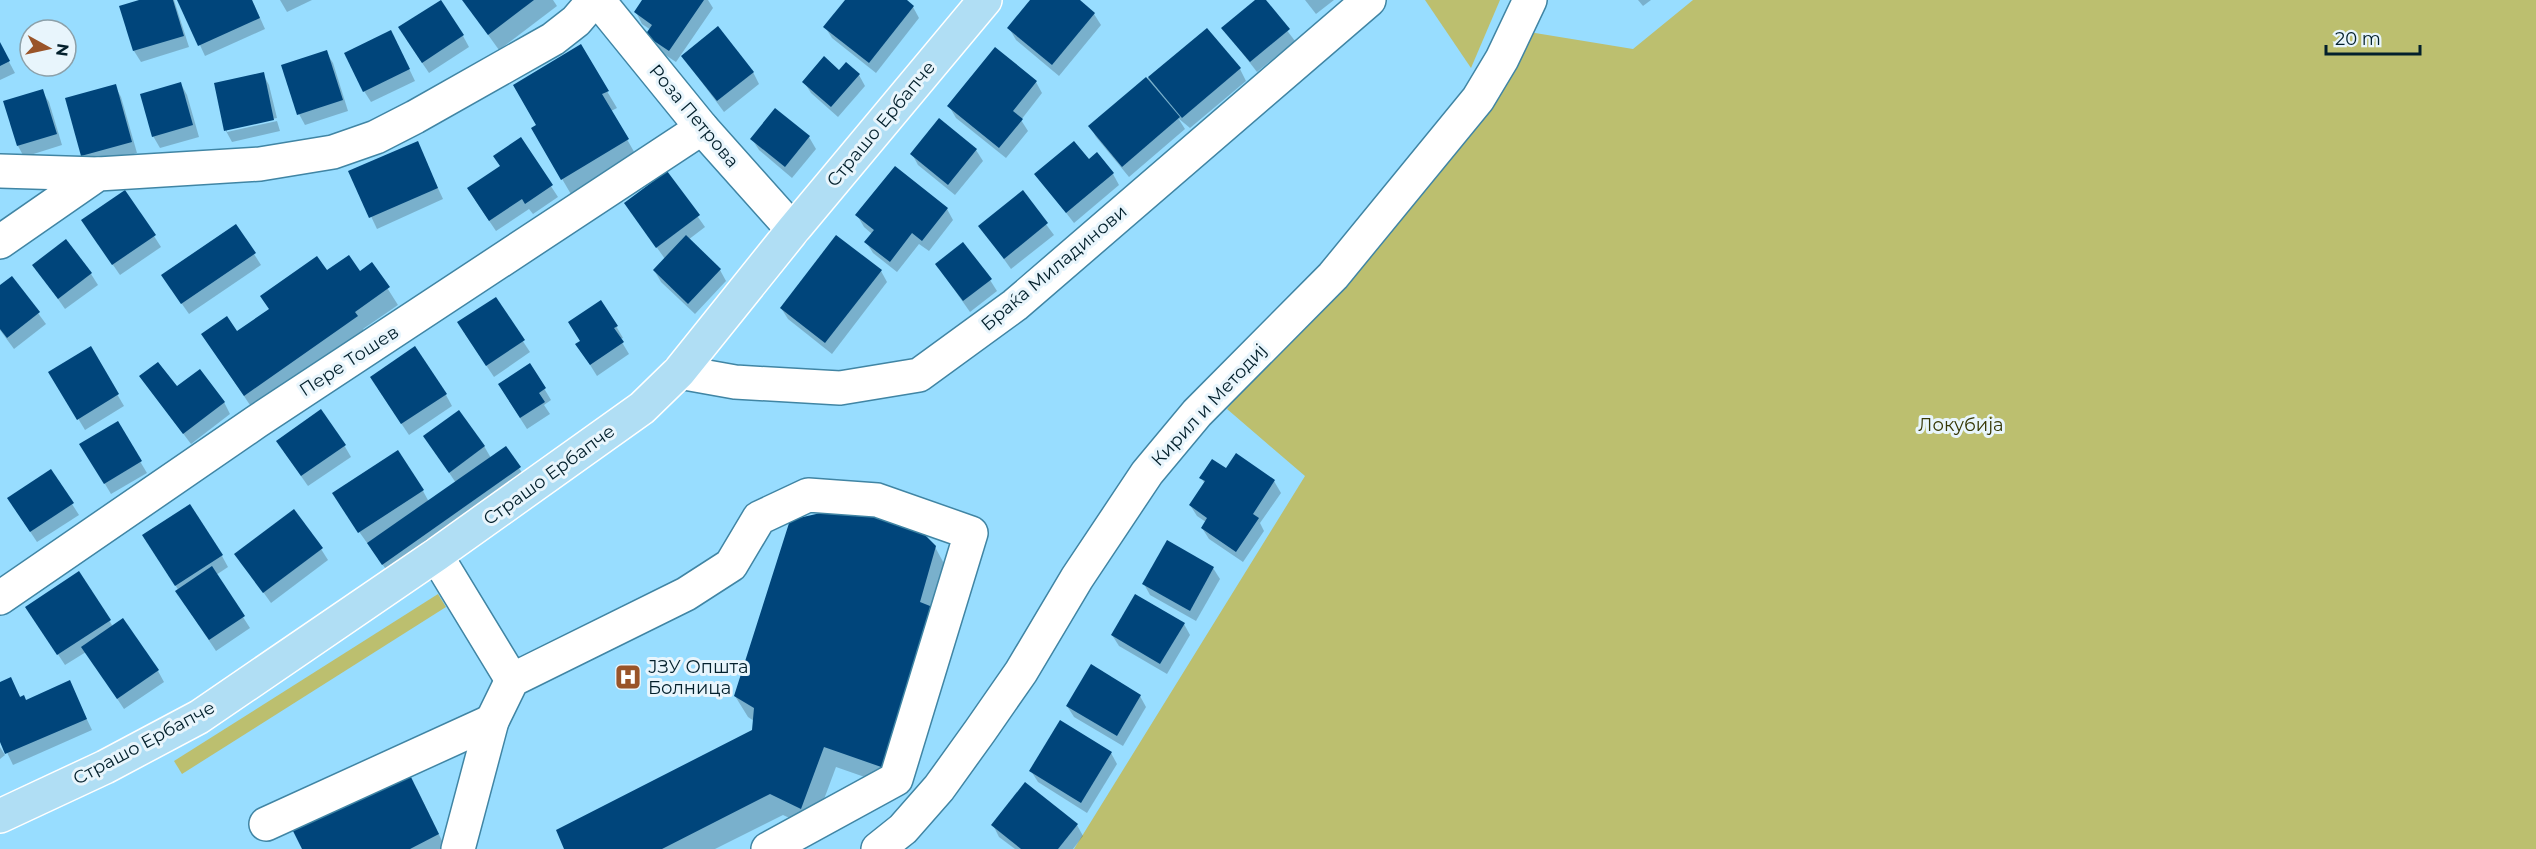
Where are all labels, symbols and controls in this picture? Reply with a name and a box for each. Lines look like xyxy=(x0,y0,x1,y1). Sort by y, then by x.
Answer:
north arrow xyxy=(18,18,78,78)
scale bar xyxy=(2326,18,2420,56)
text: 20 m xyxy=(2335,28,2381,50)
text: N xyxy=(52,42,73,58)
street label: Страшо Ербапче xyxy=(822,57,940,191)
street label: Роза Петрова xyxy=(644,60,744,172)
street label: Браќа Миладинови xyxy=(976,200,1132,336)
street label: Пере Тошев xyxy=(295,321,403,401)
street label: Кирил и Методиј xyxy=(1147,339,1271,471)
park label: Локубија xyxy=(1918,414,2004,436)
street label: Страшо Ербапче xyxy=(479,420,619,530)
place label: ЈЗУ Општа Болница xyxy=(648,656,749,699)
hospital icon: ЈЗУ Општа Болница xyxy=(613,662,643,692)
street label: Страшо Ербапче xyxy=(69,696,219,790)

